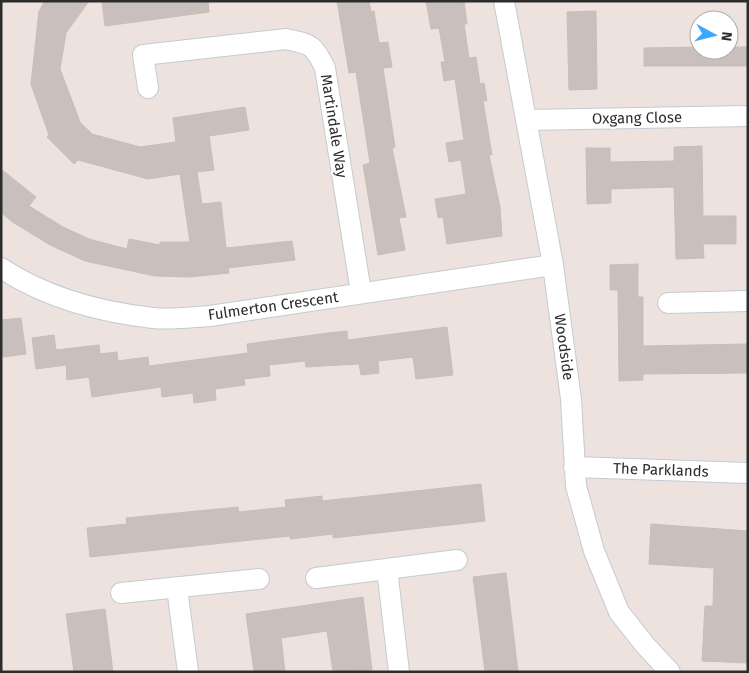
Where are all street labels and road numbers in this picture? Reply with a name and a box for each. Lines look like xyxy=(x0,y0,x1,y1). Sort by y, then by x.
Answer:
street label: Martindale Way xyxy=(317,73,351,180)
street label: Oxgang Close xyxy=(592,108,682,128)
street label: Fulmerton Crescent xyxy=(207,288,340,324)
street label: Woodside xyxy=(550,313,578,381)
street label: The Parklands xyxy=(613,459,709,481)

